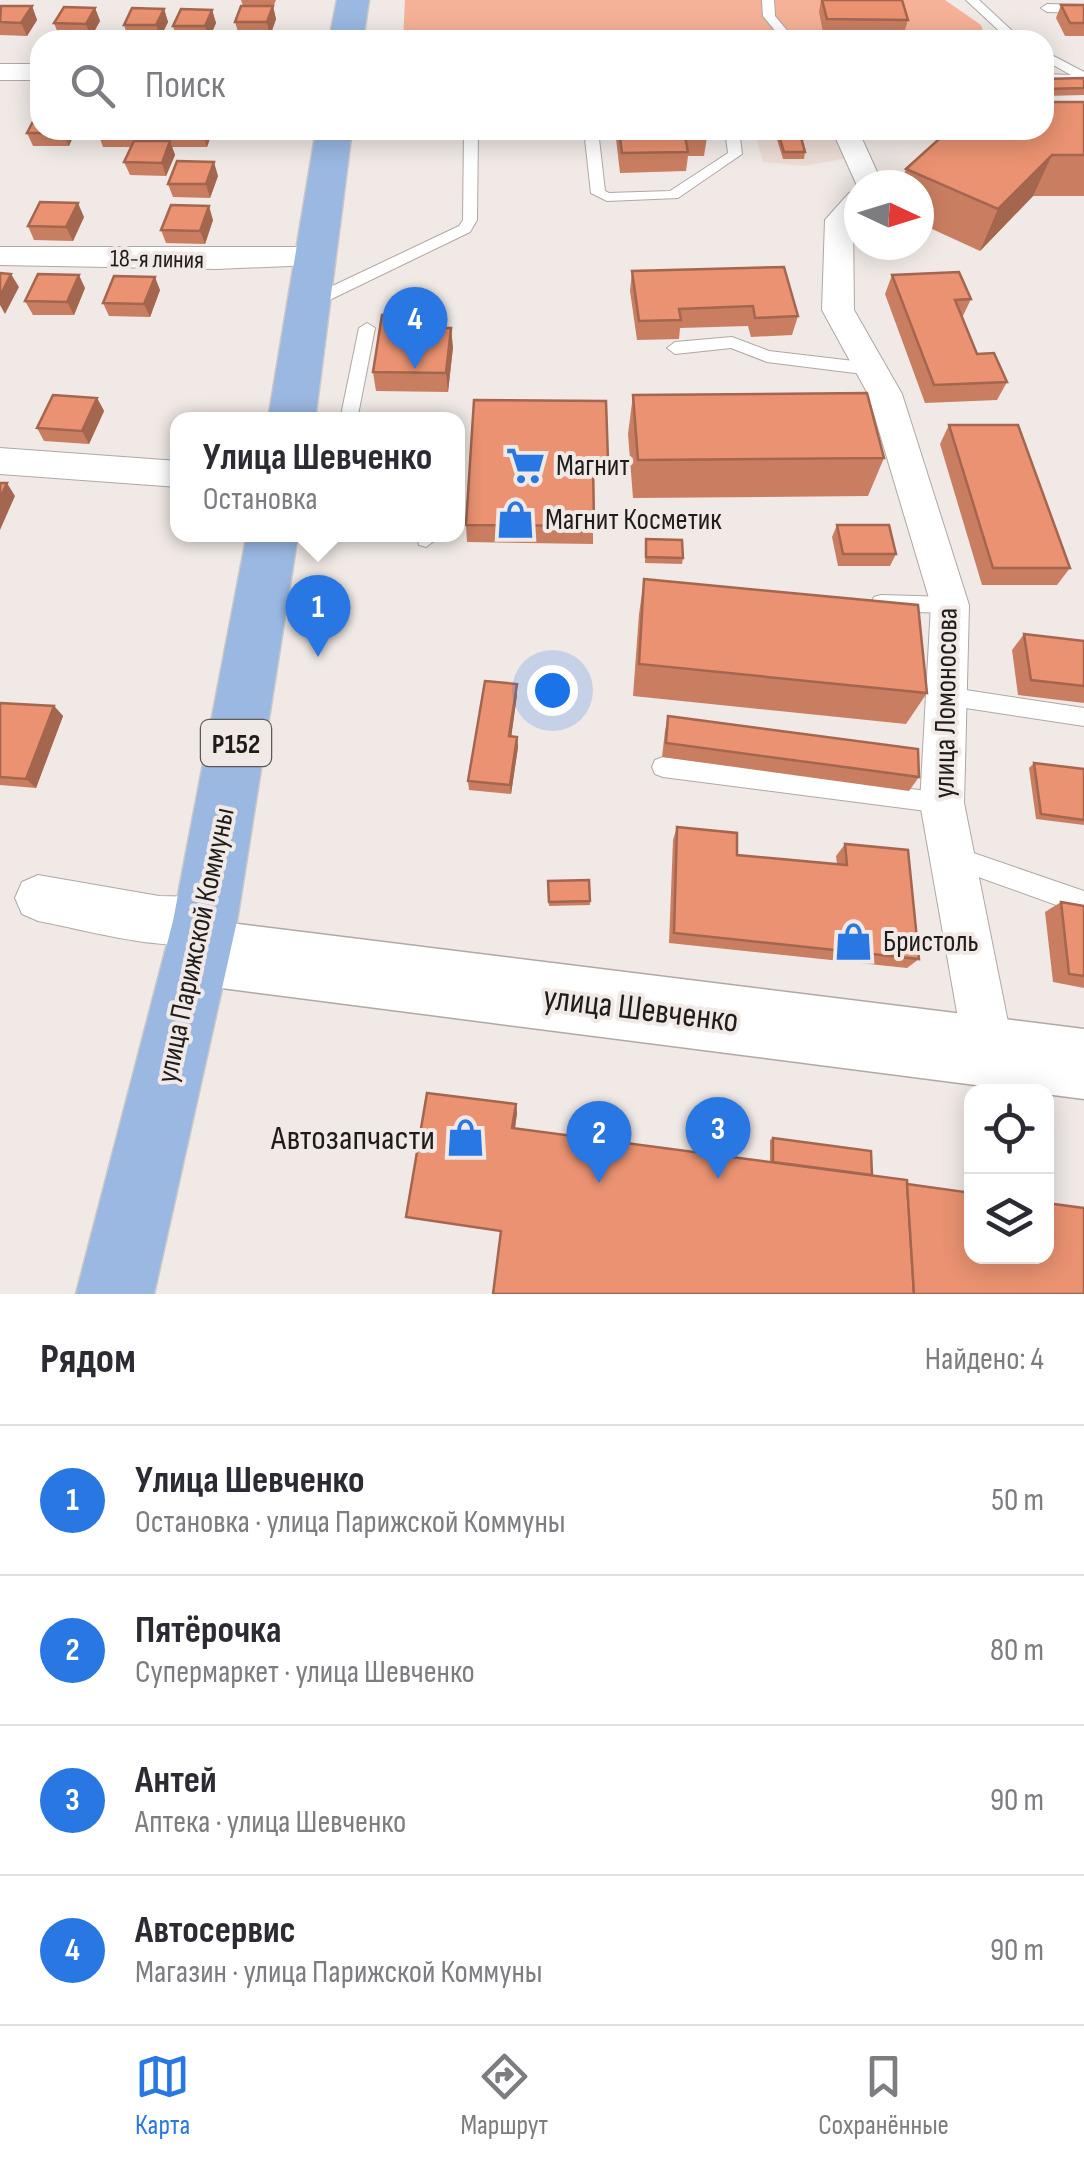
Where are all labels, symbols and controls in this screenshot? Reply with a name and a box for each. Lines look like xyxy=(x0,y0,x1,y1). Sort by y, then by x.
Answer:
search box xyxy=(30,30,1054,140)
icon: search xyxy=(65,58,120,113)
text: Поиск xyxy=(145,63,225,108)
north arrow xyxy=(844,170,934,260)
street label: 18-я линия xyxy=(110,243,204,276)
pin: 4 xyxy=(382,286,448,369)
popup xyxy=(170,412,465,542)
text: Улица Шевченко xyxy=(203,435,432,480)
supermarket icon: Магнит xyxy=(505,444,547,486)
place label: Магнит xyxy=(556,448,630,484)
text: Остановка xyxy=(203,480,318,519)
shop icon: Магнит Косметик xyxy=(494,498,536,540)
place label: Магнит Косметик xyxy=(545,502,722,538)
pin: 1 xyxy=(286,574,350,657)
street label: улица Ломоносова xyxy=(926,607,966,799)
your location xyxy=(527,665,578,716)
road number: Р152 xyxy=(201,720,271,766)
street label: улица Парижской Коммуны xyxy=(149,804,243,1086)
shop icon: Бристоль xyxy=(832,920,874,962)
place label: Бристоль xyxy=(883,924,979,960)
street label: улица Шевченко xyxy=(541,976,741,1043)
map controls xyxy=(964,1084,1054,1264)
button: locate xyxy=(964,1084,1054,1174)
pin: 3 xyxy=(686,1096,750,1179)
pin: 2 xyxy=(566,1100,632,1183)
shop icon: Автозапчасти xyxy=(444,1116,486,1158)
place label: Автозапчасти xyxy=(270,1117,435,1160)
button: layers xyxy=(964,1174,1054,1264)
text: Рядом xyxy=(40,1334,136,1385)
text: Найдено: 4 xyxy=(925,1340,1044,1379)
text: Улица Шевченко xyxy=(135,1458,365,1503)
text: 1 xyxy=(66,1481,79,1520)
text: 50 m xyxy=(991,1481,1044,1520)
text: Остановка · улица Парижской Коммуны xyxy=(135,1503,565,1542)
text: Пятёрочка xyxy=(135,1608,281,1653)
text: 2 xyxy=(65,1631,80,1670)
text: 80 m xyxy=(990,1631,1044,1670)
text: Супермаркет · улица Шевченко xyxy=(135,1653,475,1692)
text: Антей xyxy=(135,1758,217,1803)
text: 3 xyxy=(65,1781,80,1820)
text: 90 m xyxy=(990,1781,1044,1820)
text: Аптека · улица Шевченко xyxy=(135,1803,406,1842)
text: Автосервис xyxy=(135,1908,296,1953)
text: 4 xyxy=(65,1931,80,1970)
text: 90 m xyxy=(990,1931,1044,1970)
text: Магазин · улица Парижской Коммуны xyxy=(135,1953,543,1992)
tab: Карта xyxy=(135,2049,190,2142)
tab: Маршрут xyxy=(460,2049,548,2142)
tab: Сохранённые xyxy=(818,2049,949,2142)

